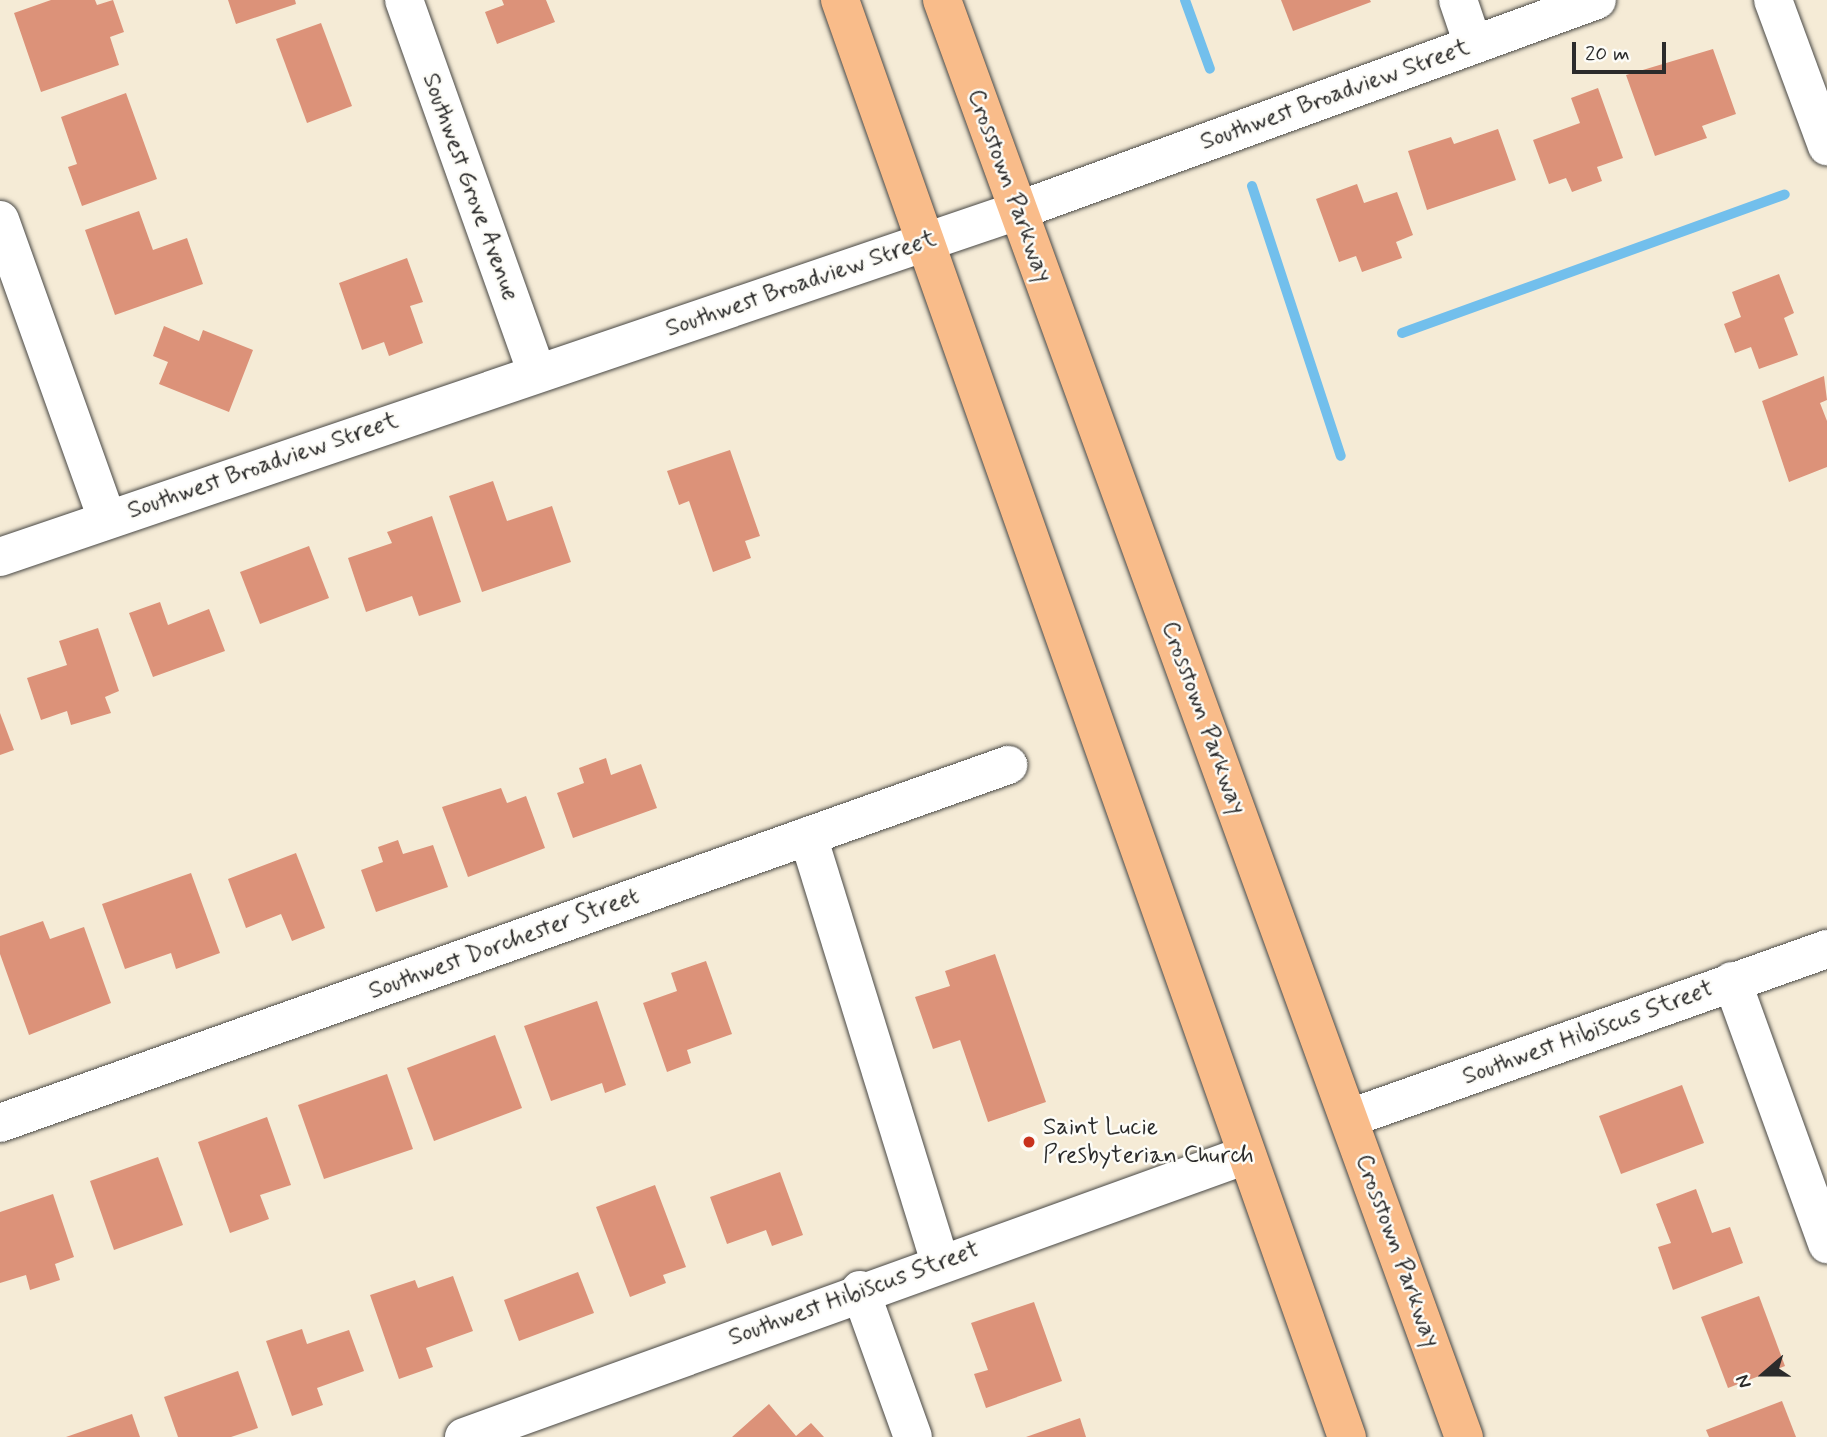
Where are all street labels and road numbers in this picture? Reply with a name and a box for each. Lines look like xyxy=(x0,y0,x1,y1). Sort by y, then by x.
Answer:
street label: Southwest Broadview Street xyxy=(1197,33,1473,157)
street label: Southwest Grove Avenue xyxy=(415,68,525,306)
street label: Crosstown Parkway xyxy=(962,88,1056,284)
street label: Southwest Broadview Street xyxy=(662,224,940,344)
street label: Southwest Broadview Street xyxy=(124,406,402,526)
street label: Crosstown Parkway xyxy=(1156,620,1250,816)
street label: Southwest Dorchester Street xyxy=(363,881,645,1007)
street label: Southwest Hibiscus Street xyxy=(1459,974,1717,1092)
street label: Crosstown Parkway xyxy=(1350,1153,1444,1349)
street label: Southwest Hibiscus Street xyxy=(725,1235,983,1353)

